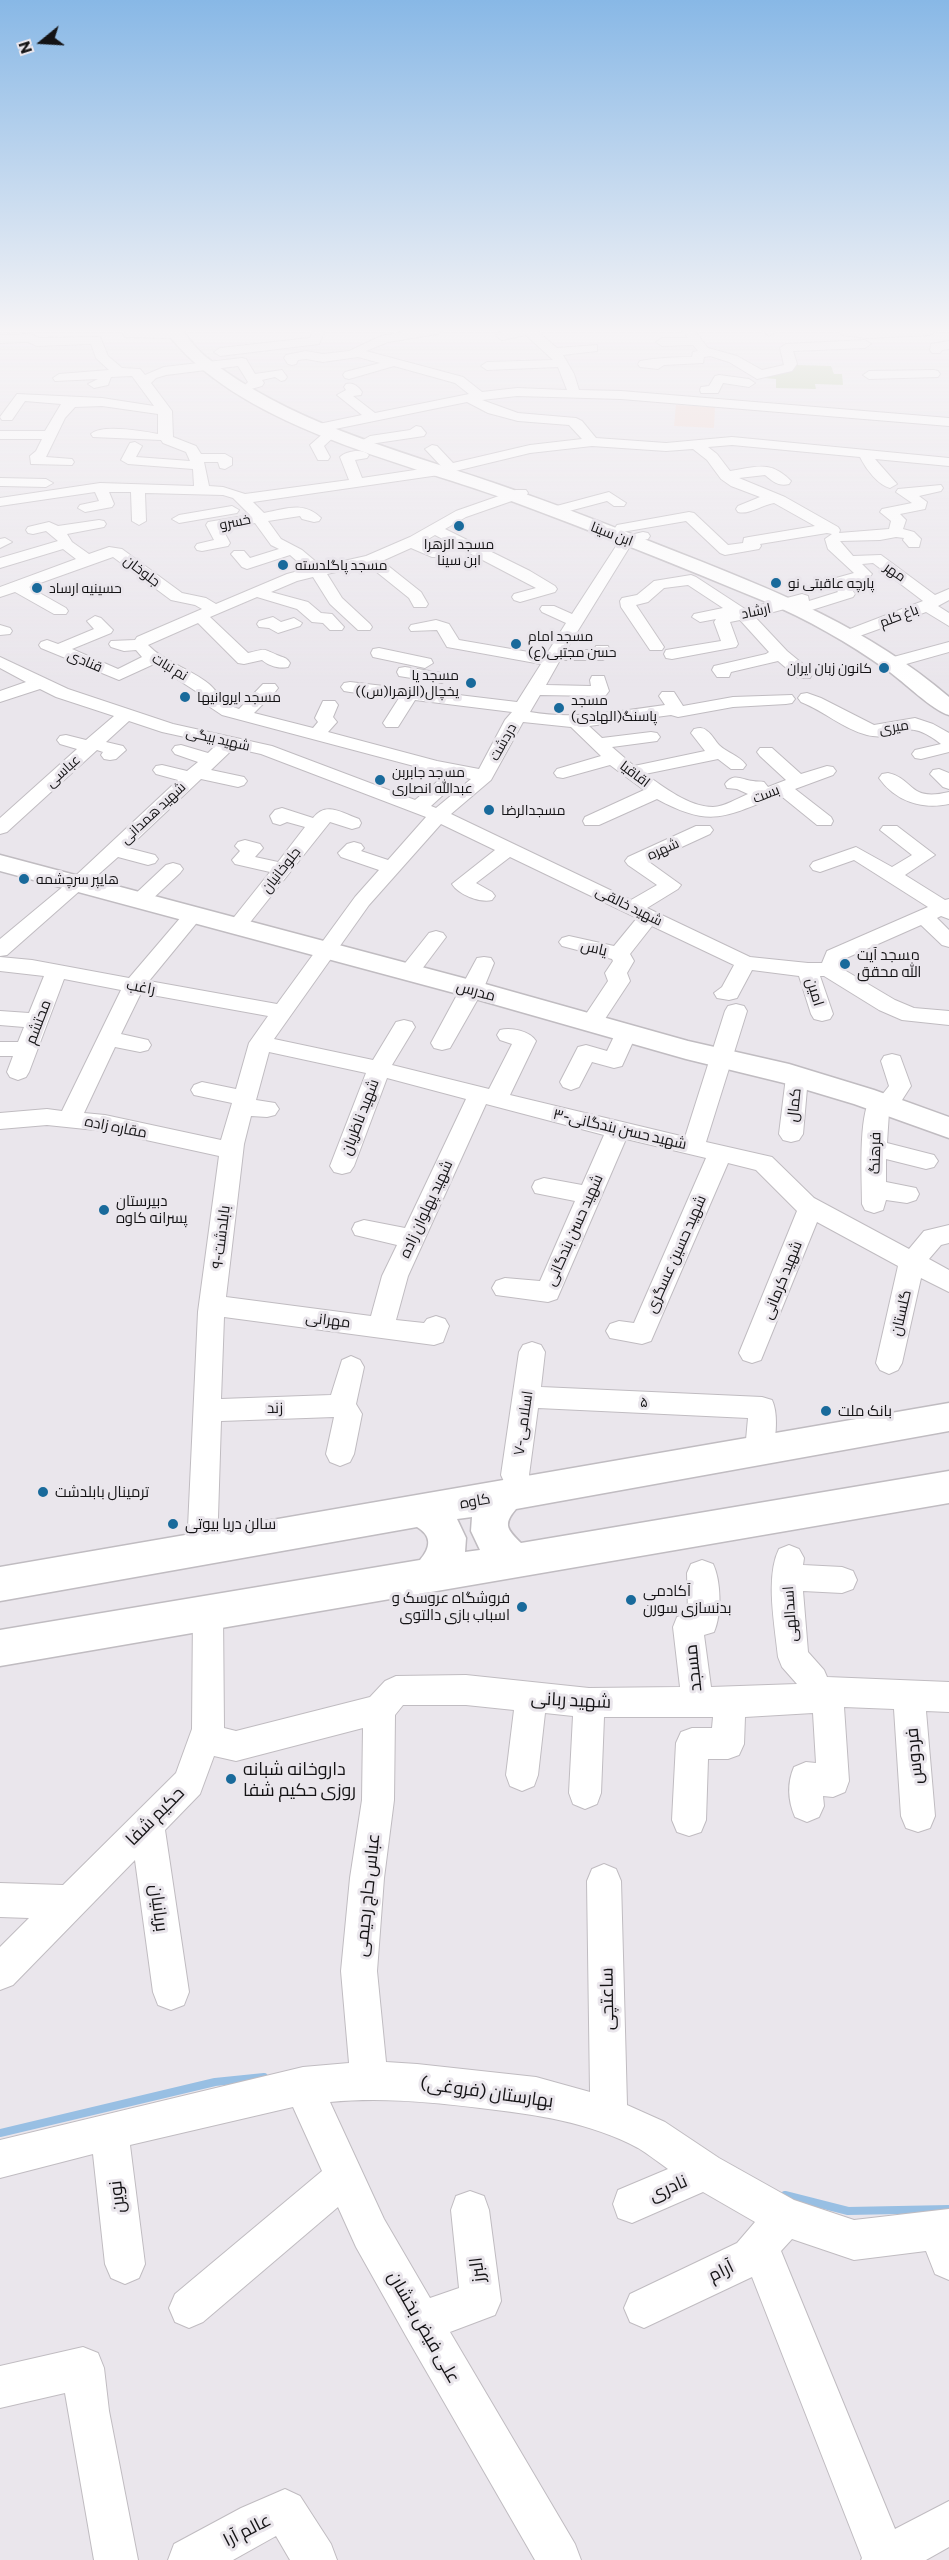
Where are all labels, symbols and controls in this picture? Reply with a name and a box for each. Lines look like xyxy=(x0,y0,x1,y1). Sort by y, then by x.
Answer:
north arrow xyxy=(12,12,72,72)
text: N xyxy=(14,39,35,56)
street label: خسرو xyxy=(218,511,252,533)
street label: ابن سینا xyxy=(588,518,636,550)
marker: مسجد الزهرا ابن سینا xyxy=(452,519,466,533)
place label: مسجد الزهرا ابن سینا xyxy=(424,536,494,568)
street label: جلوخان xyxy=(120,552,164,590)
place label: مسجد پاگلدسته xyxy=(295,557,388,573)
marker: مسجد پاگلدسته xyxy=(276,558,290,572)
street label: مهر xyxy=(881,559,909,585)
place label: پارچه عاقبتی نو xyxy=(788,575,874,591)
marker: پارچه عاقبتی نو xyxy=(769,576,783,590)
place label: حسینیه ارساد xyxy=(49,580,122,596)
marker: حسینیه ارساد xyxy=(30,581,44,595)
street label: ارشاد xyxy=(740,600,772,622)
street label: باغ کلم xyxy=(877,601,921,631)
place label: مسجد امام حسن مجتبی(ع) xyxy=(528,628,617,660)
marker: مسجد امام حسن مجتبی(ع) xyxy=(509,637,523,651)
street label: قنادی xyxy=(65,646,105,676)
street label: نم نبات xyxy=(149,650,191,684)
place label: کانون زبان ایران xyxy=(787,660,872,676)
marker: کانون زبان ایران xyxy=(877,661,891,675)
place label: مسجد پا یخچال(الزهرا(س)) xyxy=(356,667,459,700)
marker: مسجد پا یخچال(الزهرا(س)) xyxy=(464,676,478,690)
place label: مسجد ایروانیها xyxy=(197,689,281,705)
marker: مسجد ایروانیها xyxy=(178,690,192,704)
place label: مسجد پاسنگ(الهادی) xyxy=(571,692,657,724)
marker: مسجد پاسنگ(الهادی) xyxy=(552,701,566,715)
street label: میری xyxy=(878,716,910,738)
street label: دردشت xyxy=(486,720,520,764)
street label: شهید بیگی xyxy=(184,723,252,755)
street label: عباسی xyxy=(42,751,84,791)
street label: اقاقیا xyxy=(617,757,653,791)
place label: مسجد جابربن عبدالله انصاری xyxy=(392,764,473,796)
marker: مسجد جابربن عبدالله انصاری xyxy=(373,773,387,787)
street label: شهید همدانی xyxy=(117,779,189,847)
street label: بست xyxy=(750,781,782,807)
place label: مسجدالرضا xyxy=(501,802,565,818)
marker: مسجدالرضا xyxy=(482,803,496,817)
street label: شهره xyxy=(644,835,682,863)
street label: جلوخانیان xyxy=(258,844,304,896)
place label: هایپر سرچشمه xyxy=(36,871,119,887)
marker: هایپر سرچشمه xyxy=(17,872,31,886)
street label: شهید خالقی xyxy=(593,883,665,929)
street label: یاس xyxy=(579,936,609,960)
place label: مسجد آیت الله محقق xyxy=(857,946,921,981)
marker: مسجد آیت الله محقق xyxy=(838,957,852,971)
street label: راغب xyxy=(125,976,157,998)
street label: امین xyxy=(802,976,828,1008)
street label: مدرس xyxy=(454,977,498,1005)
street label: محتشم xyxy=(21,997,55,1047)
street label: شهید ناظریان xyxy=(337,1076,383,1158)
street label: کمال xyxy=(783,1087,805,1123)
street label: ۳-شهید حسن بندگانی xyxy=(551,1105,689,1153)
street label: مقاره زاده xyxy=(83,1112,149,1142)
street label: فرهنگ xyxy=(866,1132,884,1174)
street label: شهید پهلوان زاده xyxy=(396,1157,456,1261)
street label: شهید حسن بندگانی xyxy=(541,1171,607,1289)
place label: دبیرستان پسرانه کاوه xyxy=(116,1192,187,1227)
street label: شهید حسین عسگری xyxy=(642,1192,710,1316)
marker: دبیرستان پسرانه کاوه xyxy=(97,1203,111,1217)
street label: ۹-بابلدشت xyxy=(208,1204,234,1270)
street label: شهید کرمانی xyxy=(758,1238,806,1322)
street label: گلستان xyxy=(887,1288,915,1338)
street label: مهرانی xyxy=(304,1308,352,1332)
street label: ۷-اسلامی xyxy=(510,1390,536,1456)
street label: ۵ xyxy=(639,1393,649,1411)
street label: زند xyxy=(267,1399,283,1417)
place label: بانک ملت xyxy=(838,1402,892,1420)
marker: بانک ملت xyxy=(819,1404,833,1418)
place label: ترمینال بابلدشت xyxy=(55,1483,149,1501)
marker: ترمینال بابلدشت xyxy=(36,1485,50,1499)
street label: کاوه xyxy=(458,1489,492,1513)
place label: سالن دریا بیوتی xyxy=(185,1515,276,1533)
marker: سالن دریا بیوتی xyxy=(166,1517,180,1531)
place label: آکادمی بدنسازی سورن xyxy=(643,1582,732,1617)
street label: اسدالهی xyxy=(779,1586,801,1642)
place label: فروشگاه عروسک و اسباب بازی دالتوی xyxy=(392,1589,510,1624)
marker: آکادمی بدنسازی سورن xyxy=(624,1593,638,1607)
marker: فروشگاه عروسک و اسباب بازی دالتوی xyxy=(515,1600,529,1614)
street label: مسجد xyxy=(680,1643,706,1693)
street label: شهید ربانی xyxy=(530,1687,612,1713)
street label: فردوس xyxy=(901,1727,927,1785)
place label: داروخانه شبانه‌ روزی حکیم شفا xyxy=(243,1758,356,1800)
marker: داروخانه شبانه‌ روزی حکیم شفا xyxy=(224,1772,238,1786)
street label: حکیم شفا xyxy=(121,1782,189,1850)
street label: عباس حاج رحیمی xyxy=(350,1832,384,1958)
street label: بریانیان xyxy=(145,1883,173,1933)
street label: ساعتچی xyxy=(596,1967,618,2031)
street label: بهارستان (فروغی) xyxy=(419,2072,555,2112)
street label: نادری xyxy=(645,2170,691,2206)
street label: نوین xyxy=(104,2180,130,2214)
street label: البرز xyxy=(465,2256,489,2284)
street label: آرام xyxy=(705,2256,737,2286)
street label: علی فیض بخشان xyxy=(383,2267,465,2387)
street label: عالم آرا xyxy=(220,2509,274,2551)

